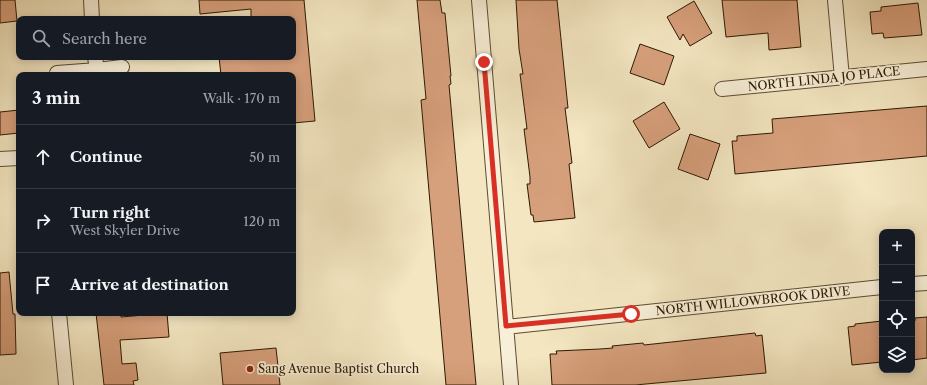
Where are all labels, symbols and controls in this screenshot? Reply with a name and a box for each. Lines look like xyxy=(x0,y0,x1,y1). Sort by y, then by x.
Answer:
search box xyxy=(16,16,296,60)
icon: search xyxy=(30,27,52,49)
text: Search here xyxy=(62,29,147,48)
route end xyxy=(475,53,493,71)
street label: NORTH LINDA JO PLACE xyxy=(747,63,901,94)
text: 3 min xyxy=(32,88,81,108)
text: Walk · 170 m xyxy=(203,90,280,106)
icon: ahead xyxy=(32,146,54,168)
text: Continue xyxy=(70,147,142,166)
text: 50 m xyxy=(249,149,280,165)
text: Turn right xyxy=(70,203,150,222)
icon: right xyxy=(32,210,54,232)
text: 120 m xyxy=(243,213,280,229)
text: West Skyler Drive xyxy=(70,222,180,238)
map controls xyxy=(879,229,915,373)
button: + xyxy=(879,229,915,265)
button: − xyxy=(879,265,915,301)
icon: arrive xyxy=(32,274,54,296)
text: Arrive at destination xyxy=(70,275,229,294)
street label: NORTH WILLOWBROOK DRIVE xyxy=(655,283,851,318)
button: locate xyxy=(879,301,915,337)
route start xyxy=(622,305,640,323)
button: layers xyxy=(879,337,915,373)
place label: Sang Avenue Baptist Church xyxy=(258,361,420,376)
marker: Sang Avenue Baptist Church xyxy=(245,364,255,374)

